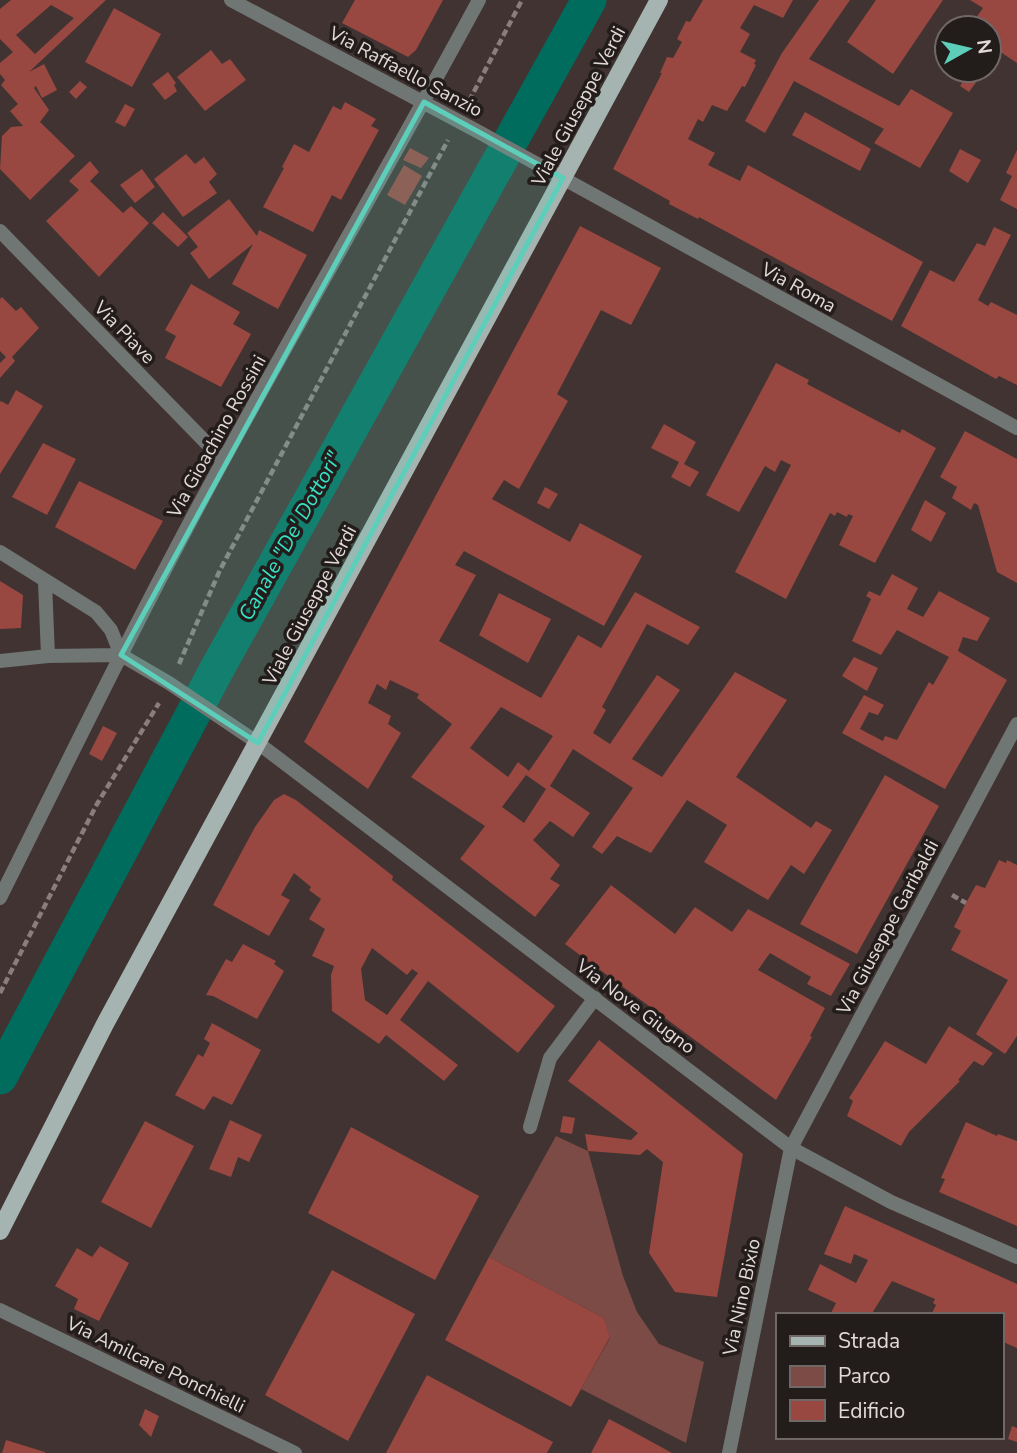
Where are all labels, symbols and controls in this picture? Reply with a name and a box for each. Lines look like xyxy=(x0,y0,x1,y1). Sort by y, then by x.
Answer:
north arrow xyxy=(933,14,1003,84)
street label: Via Raffaello Sanzio xyxy=(323,20,487,123)
street label: Viale Giuseppe Verdi xyxy=(525,22,632,192)
text: N xyxy=(970,38,998,56)
street label: Via Roma xyxy=(756,256,841,319)
street label: Via Piave xyxy=(87,295,161,370)
street label: Via Gioachino Rossini xyxy=(161,350,272,523)
water label: Canale "De' Dottori" xyxy=(232,446,349,626)
street label: Viale Giuseppe Verdi xyxy=(256,521,363,691)
street label: Via Giuseppe Garibaldi xyxy=(830,835,945,1021)
street label: Via Nove Giugno xyxy=(570,953,700,1060)
street label: Via Nino Bixio xyxy=(717,1236,767,1359)
street label: Via Amilcare Ponchielli xyxy=(61,1310,249,1419)
legend xyxy=(776,1313,1003,1439)
text: Strada xyxy=(838,1327,900,1355)
text: Parco xyxy=(838,1362,891,1390)
text: Edificio xyxy=(838,1397,905,1425)

